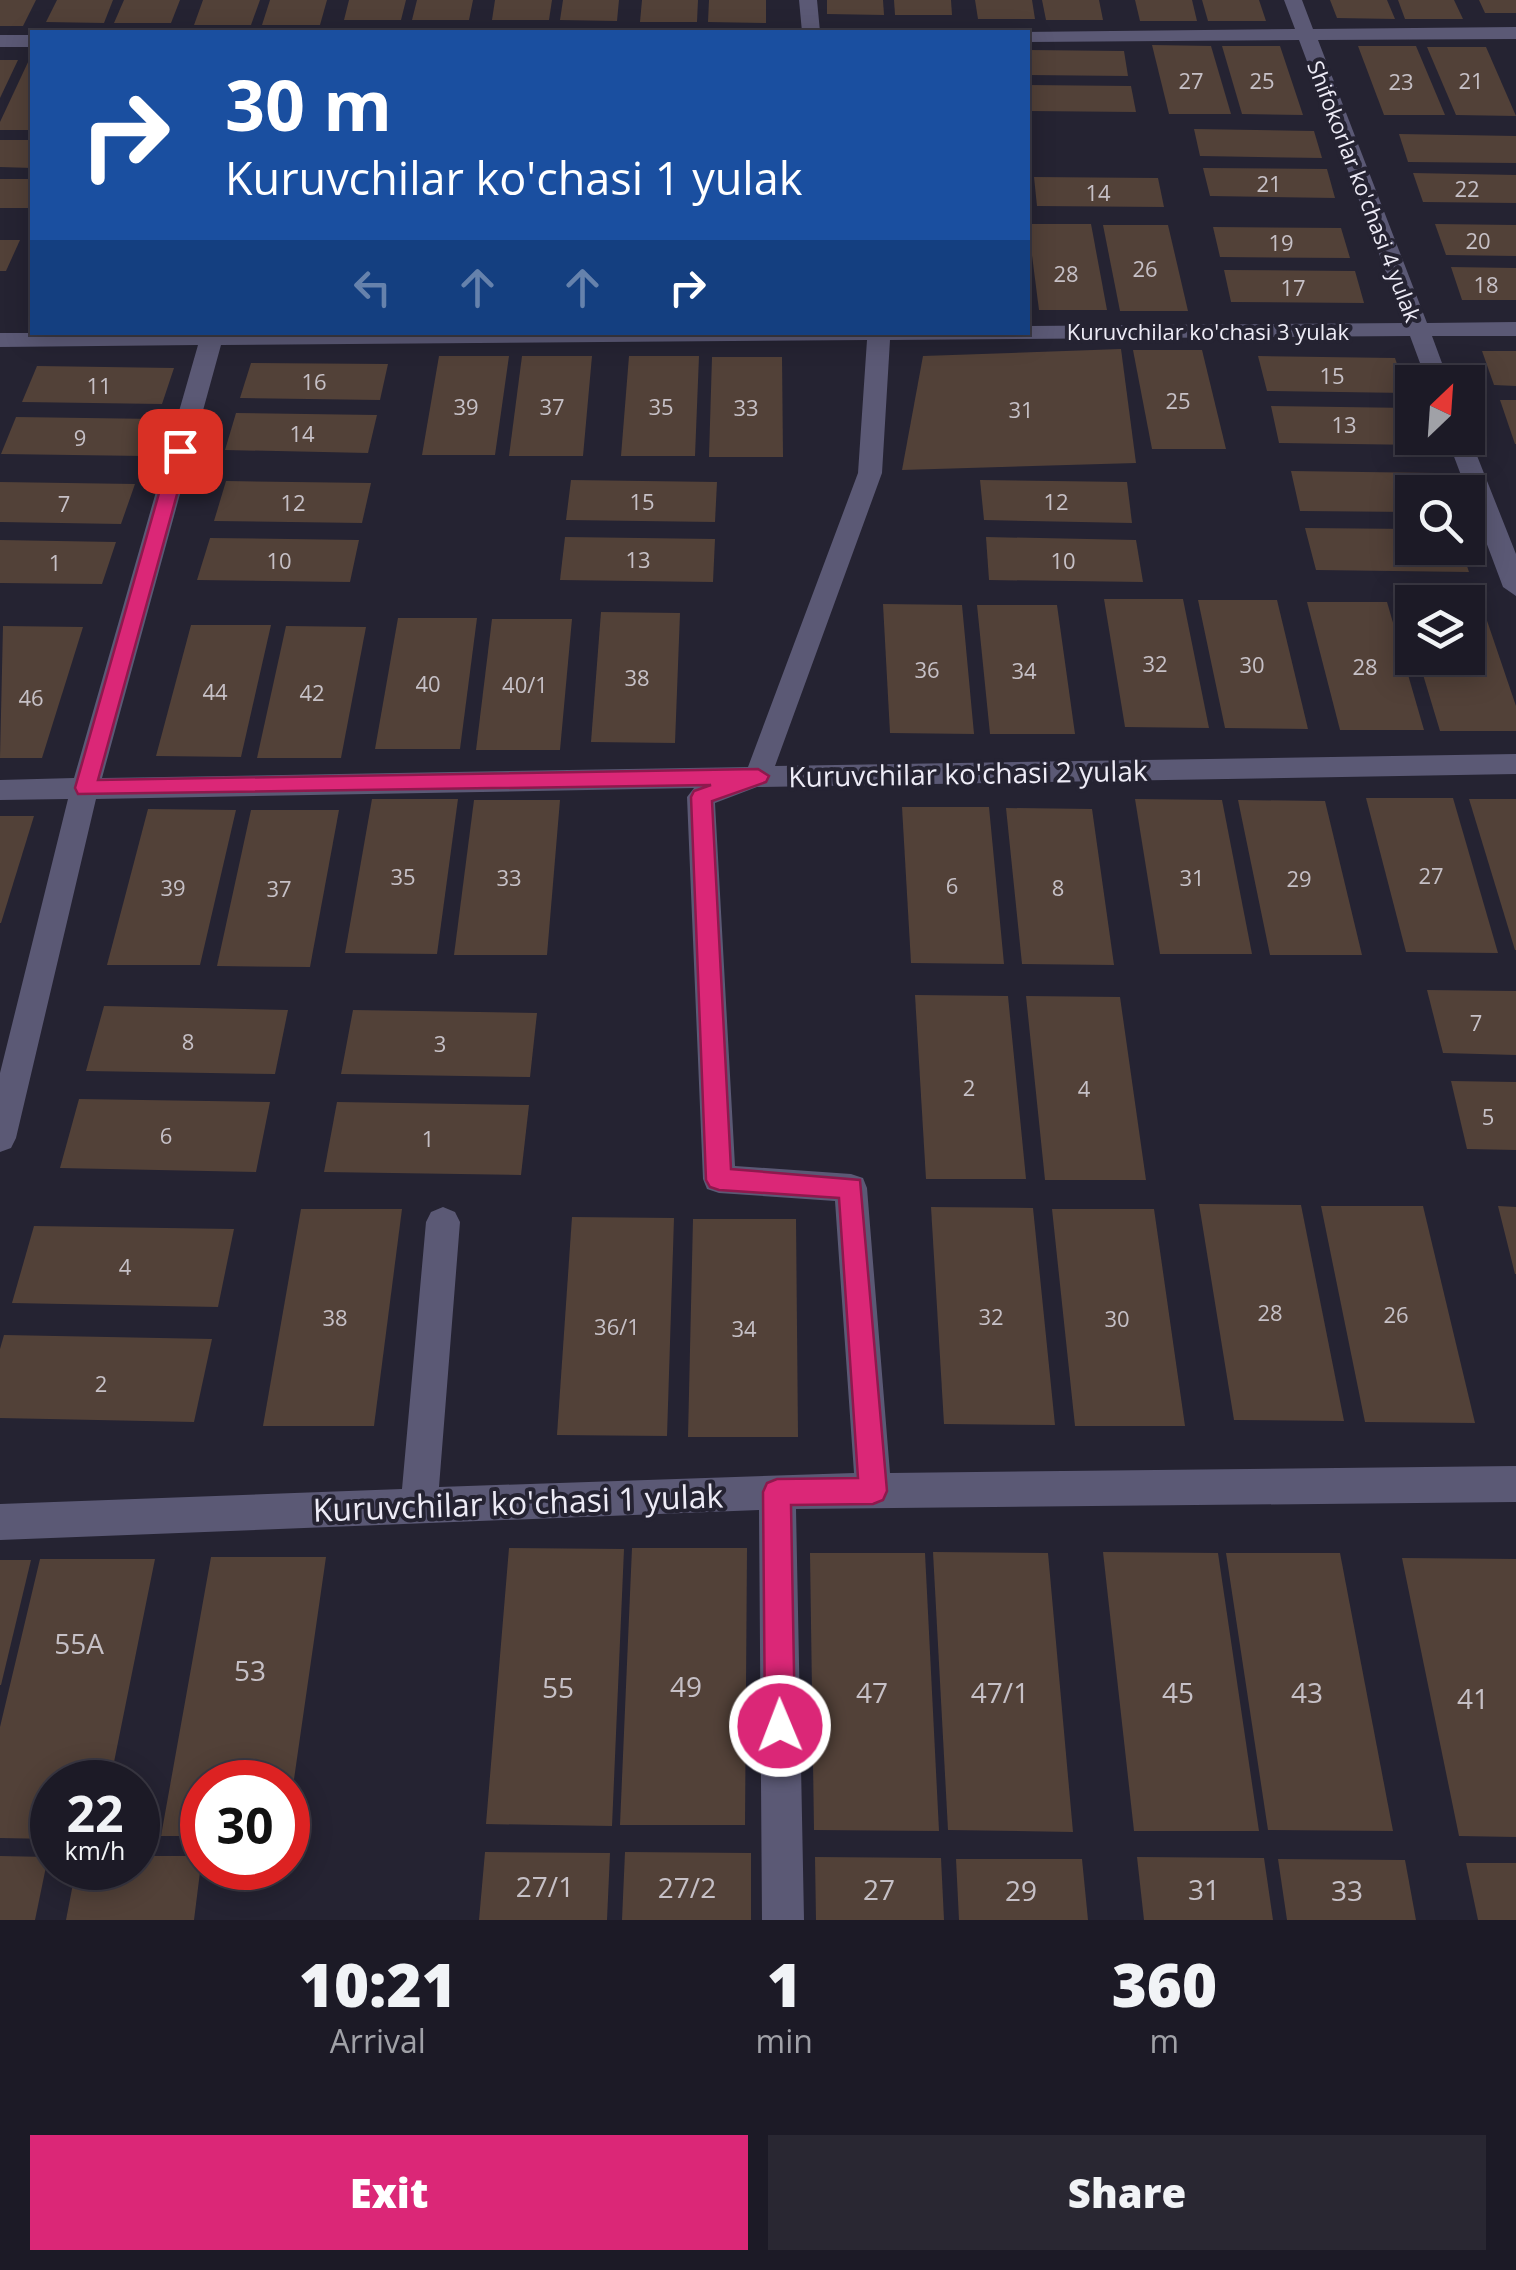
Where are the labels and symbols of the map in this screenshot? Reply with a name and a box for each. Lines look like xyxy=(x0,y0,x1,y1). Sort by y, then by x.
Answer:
street label: Shifokorlar ko'chasi 4 yulak xyxy=(1301,56,1429,326)
house number: 27 xyxy=(1178,65,1204,95)
house number: 25 xyxy=(1249,65,1275,95)
house number: 21 xyxy=(1458,65,1484,95)
house number: 23 xyxy=(1388,66,1414,96)
house number: 21 xyxy=(1256,168,1282,198)
house number: 22 xyxy=(1454,173,1480,203)
house number: 14 xyxy=(1085,177,1111,207)
house number: 20 xyxy=(1465,225,1491,255)
house number: 19 xyxy=(1268,227,1294,257)
house number: 26 xyxy=(1132,253,1158,283)
house number: 28 xyxy=(1053,258,1079,288)
house number: 18 xyxy=(1473,269,1499,299)
house number: 17 xyxy=(1280,272,1306,302)
street label: Kuruvchilar ko'chasi 3 yulak xyxy=(1067,316,1350,346)
house number: 15 xyxy=(1319,360,1345,390)
north arrow xyxy=(1395,365,1485,455)
house number: 16 xyxy=(301,366,327,396)
house number: 11 xyxy=(86,370,112,400)
house number: 25 xyxy=(1165,385,1191,415)
house number: 39 xyxy=(453,391,479,421)
house number: 37 xyxy=(539,391,565,421)
house number: 35 xyxy=(648,391,674,421)
house number: 33 xyxy=(733,392,759,422)
house number: 31 xyxy=(1008,394,1034,424)
pin xyxy=(138,409,223,494)
house number: 13 xyxy=(1331,409,1357,439)
house number: 14 xyxy=(289,418,315,448)
house number: 9 xyxy=(74,422,86,452)
house number: 15 xyxy=(629,486,655,516)
house number: 12 xyxy=(1043,486,1069,516)
house number: 12 xyxy=(280,487,306,517)
house number: 7 xyxy=(58,488,70,518)
house number: 13 xyxy=(625,544,651,574)
house number: 10 xyxy=(266,545,292,575)
house number: 10 xyxy=(1050,545,1076,575)
house number: 1 xyxy=(49,547,61,577)
house number: 32 xyxy=(1142,648,1168,678)
house number: 30 xyxy=(1239,649,1265,679)
house number: 28 xyxy=(1352,651,1378,681)
house number: 36 xyxy=(914,654,940,684)
house number: 34 xyxy=(1011,655,1037,685)
house number: 38 xyxy=(624,662,650,692)
house number: 40 xyxy=(415,668,441,698)
house number: 40/1 xyxy=(502,669,548,699)
house number: 44 xyxy=(202,676,228,706)
house number: 42 xyxy=(299,677,325,707)
house number: 46 xyxy=(18,682,44,712)
street label: Kuruvchilar ko'chasi 2 yulak xyxy=(788,751,1148,795)
house number: 27 xyxy=(1418,860,1444,890)
house number: 35 xyxy=(390,861,416,891)
house number: 33 xyxy=(496,862,522,892)
house number: 31 xyxy=(1179,862,1205,892)
house number: 29 xyxy=(1286,863,1312,893)
house number: 6 xyxy=(946,870,958,900)
house number: 39 xyxy=(160,872,186,902)
house number: 8 xyxy=(1052,872,1064,902)
house number: 37 xyxy=(266,873,292,903)
house number: 7 xyxy=(1470,1007,1482,1037)
house number: 8 xyxy=(182,1026,194,1056)
house number: 3 xyxy=(434,1028,446,1058)
house number: 2 xyxy=(963,1072,975,1102)
house number: 4 xyxy=(1078,1073,1091,1103)
house number: 5 xyxy=(1482,1101,1494,1131)
house number: 6 xyxy=(160,1120,172,1150)
house number: 1 xyxy=(422,1123,434,1153)
house number: 4 xyxy=(119,1251,132,1281)
house number: 28 xyxy=(1257,1297,1283,1327)
house number: 26 xyxy=(1383,1299,1409,1329)
house number: 32 xyxy=(978,1301,1004,1331)
house number: 38 xyxy=(322,1302,348,1332)
house number: 30 xyxy=(1104,1303,1130,1333)
house number: 36/1 xyxy=(594,1311,640,1341)
house number: 34 xyxy=(731,1313,757,1343)
house number: 2 xyxy=(95,1368,107,1398)
street label: Kuruvchilar ko'chasi 1 yulak xyxy=(312,1473,724,1531)
house number: 55A xyxy=(54,1624,104,1662)
house number: 53 xyxy=(234,1651,266,1689)
house number: 49 xyxy=(670,1667,702,1705)
house number: 55 xyxy=(542,1668,574,1706)
house number: 47 xyxy=(856,1673,888,1711)
house number: 47/1 xyxy=(971,1673,1029,1711)
house number: 45 xyxy=(1162,1673,1194,1711)
house number: 43 xyxy=(1291,1673,1323,1711)
position arrow xyxy=(728,1674,832,1778)
house number: 41 xyxy=(1457,1679,1489,1717)
speed limit sign: 30 xyxy=(180,1760,310,1890)
house number: 27/1 xyxy=(516,1867,574,1905)
house number: 27/2 xyxy=(658,1868,716,1906)
house number: 27 xyxy=(863,1870,895,1908)
house number: 31 xyxy=(1188,1870,1220,1908)
house number: 29 xyxy=(1005,1871,1037,1909)
house number: 33 xyxy=(1331,1871,1363,1909)

